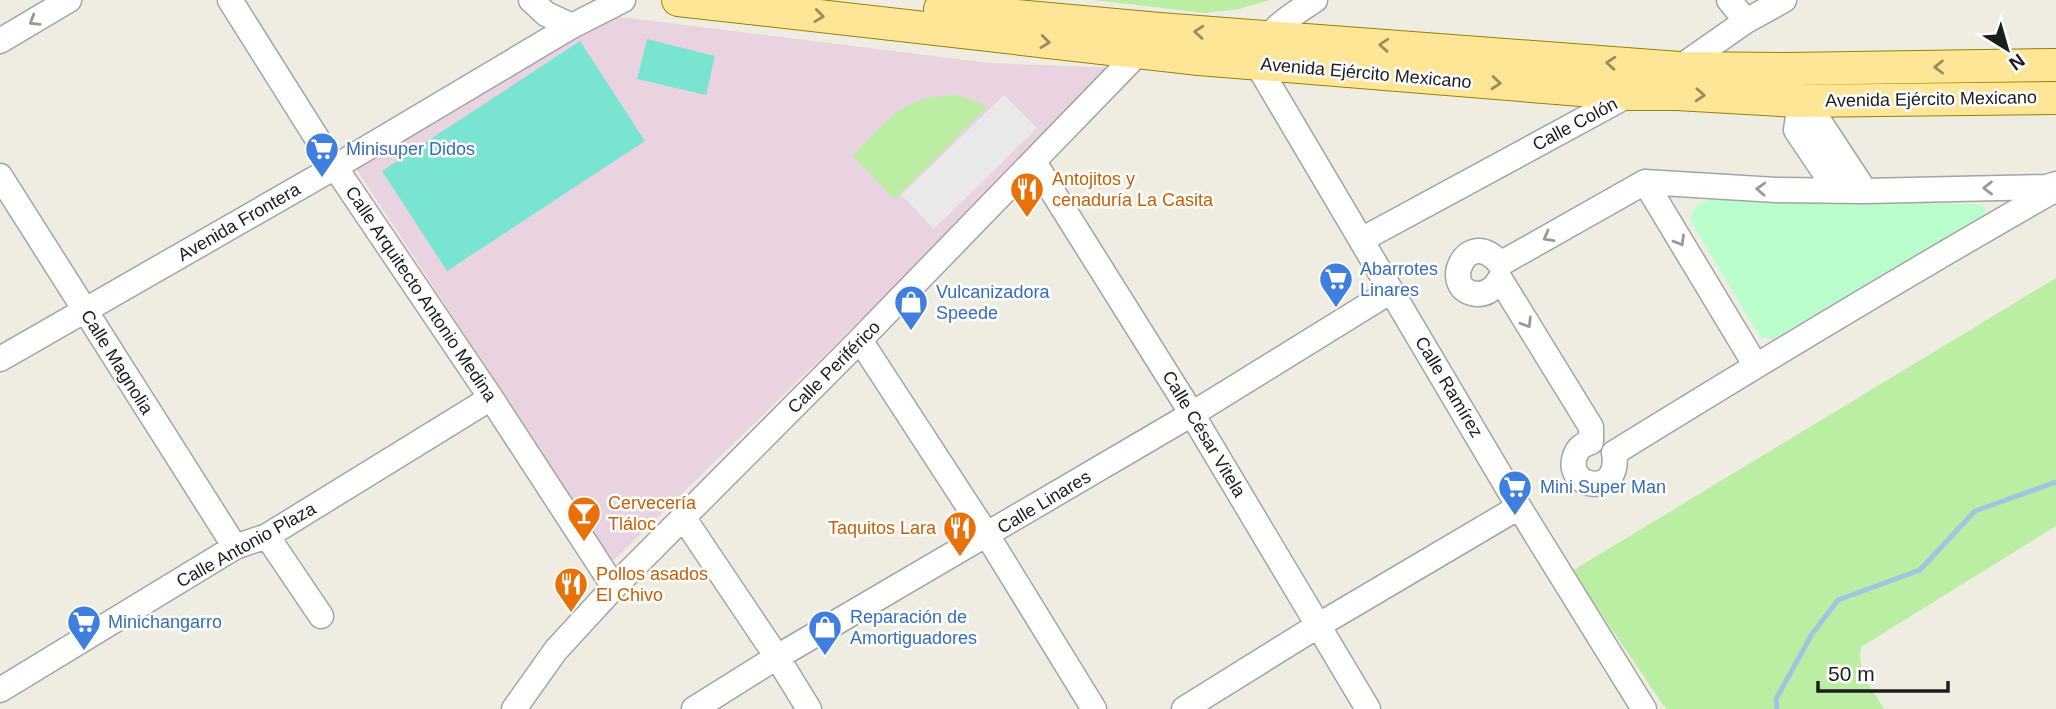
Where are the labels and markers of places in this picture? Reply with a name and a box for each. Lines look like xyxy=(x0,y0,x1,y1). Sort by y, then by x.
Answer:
supermarket icon: Minisuper Didos xyxy=(303,130,341,179)
place label: Minisuper Didos xyxy=(346,139,475,159)
place label: Antojitos y cenaduría La Casita xyxy=(1052,169,1214,210)
restaurant icon: Antojitos y cenaduría La Casita xyxy=(1008,170,1046,219)
place label: Abarrotes Linares xyxy=(1360,259,1438,300)
supermarket icon: Abarrotes Linares xyxy=(1317,260,1355,309)
place label: Vulcanizadora Speede xyxy=(936,282,1050,323)
shop icon: Vulcanizadora Speede xyxy=(892,283,930,332)
supermarket icon: Mini Super Man xyxy=(1496,468,1534,517)
place label: Mini Super Man xyxy=(1540,477,1666,497)
place label: Cervecería Tláloc xyxy=(608,493,697,534)
bar icon: Cervecería Tláloc xyxy=(565,494,603,543)
restaurant icon: Taquitos Lara xyxy=(941,509,979,558)
place label: Taquitos Lara xyxy=(828,518,937,538)
place label: Pollos asados El Chivo xyxy=(596,564,708,605)
restaurant icon: Pollos asados El Chivo xyxy=(552,565,590,614)
supermarket icon: Minichangarro xyxy=(65,603,103,652)
place label: Reparación de Amortiguadores xyxy=(850,607,977,648)
shop icon: Reparación de Amortiguadores xyxy=(806,608,844,657)
place label: Minichangarro xyxy=(108,612,222,632)

